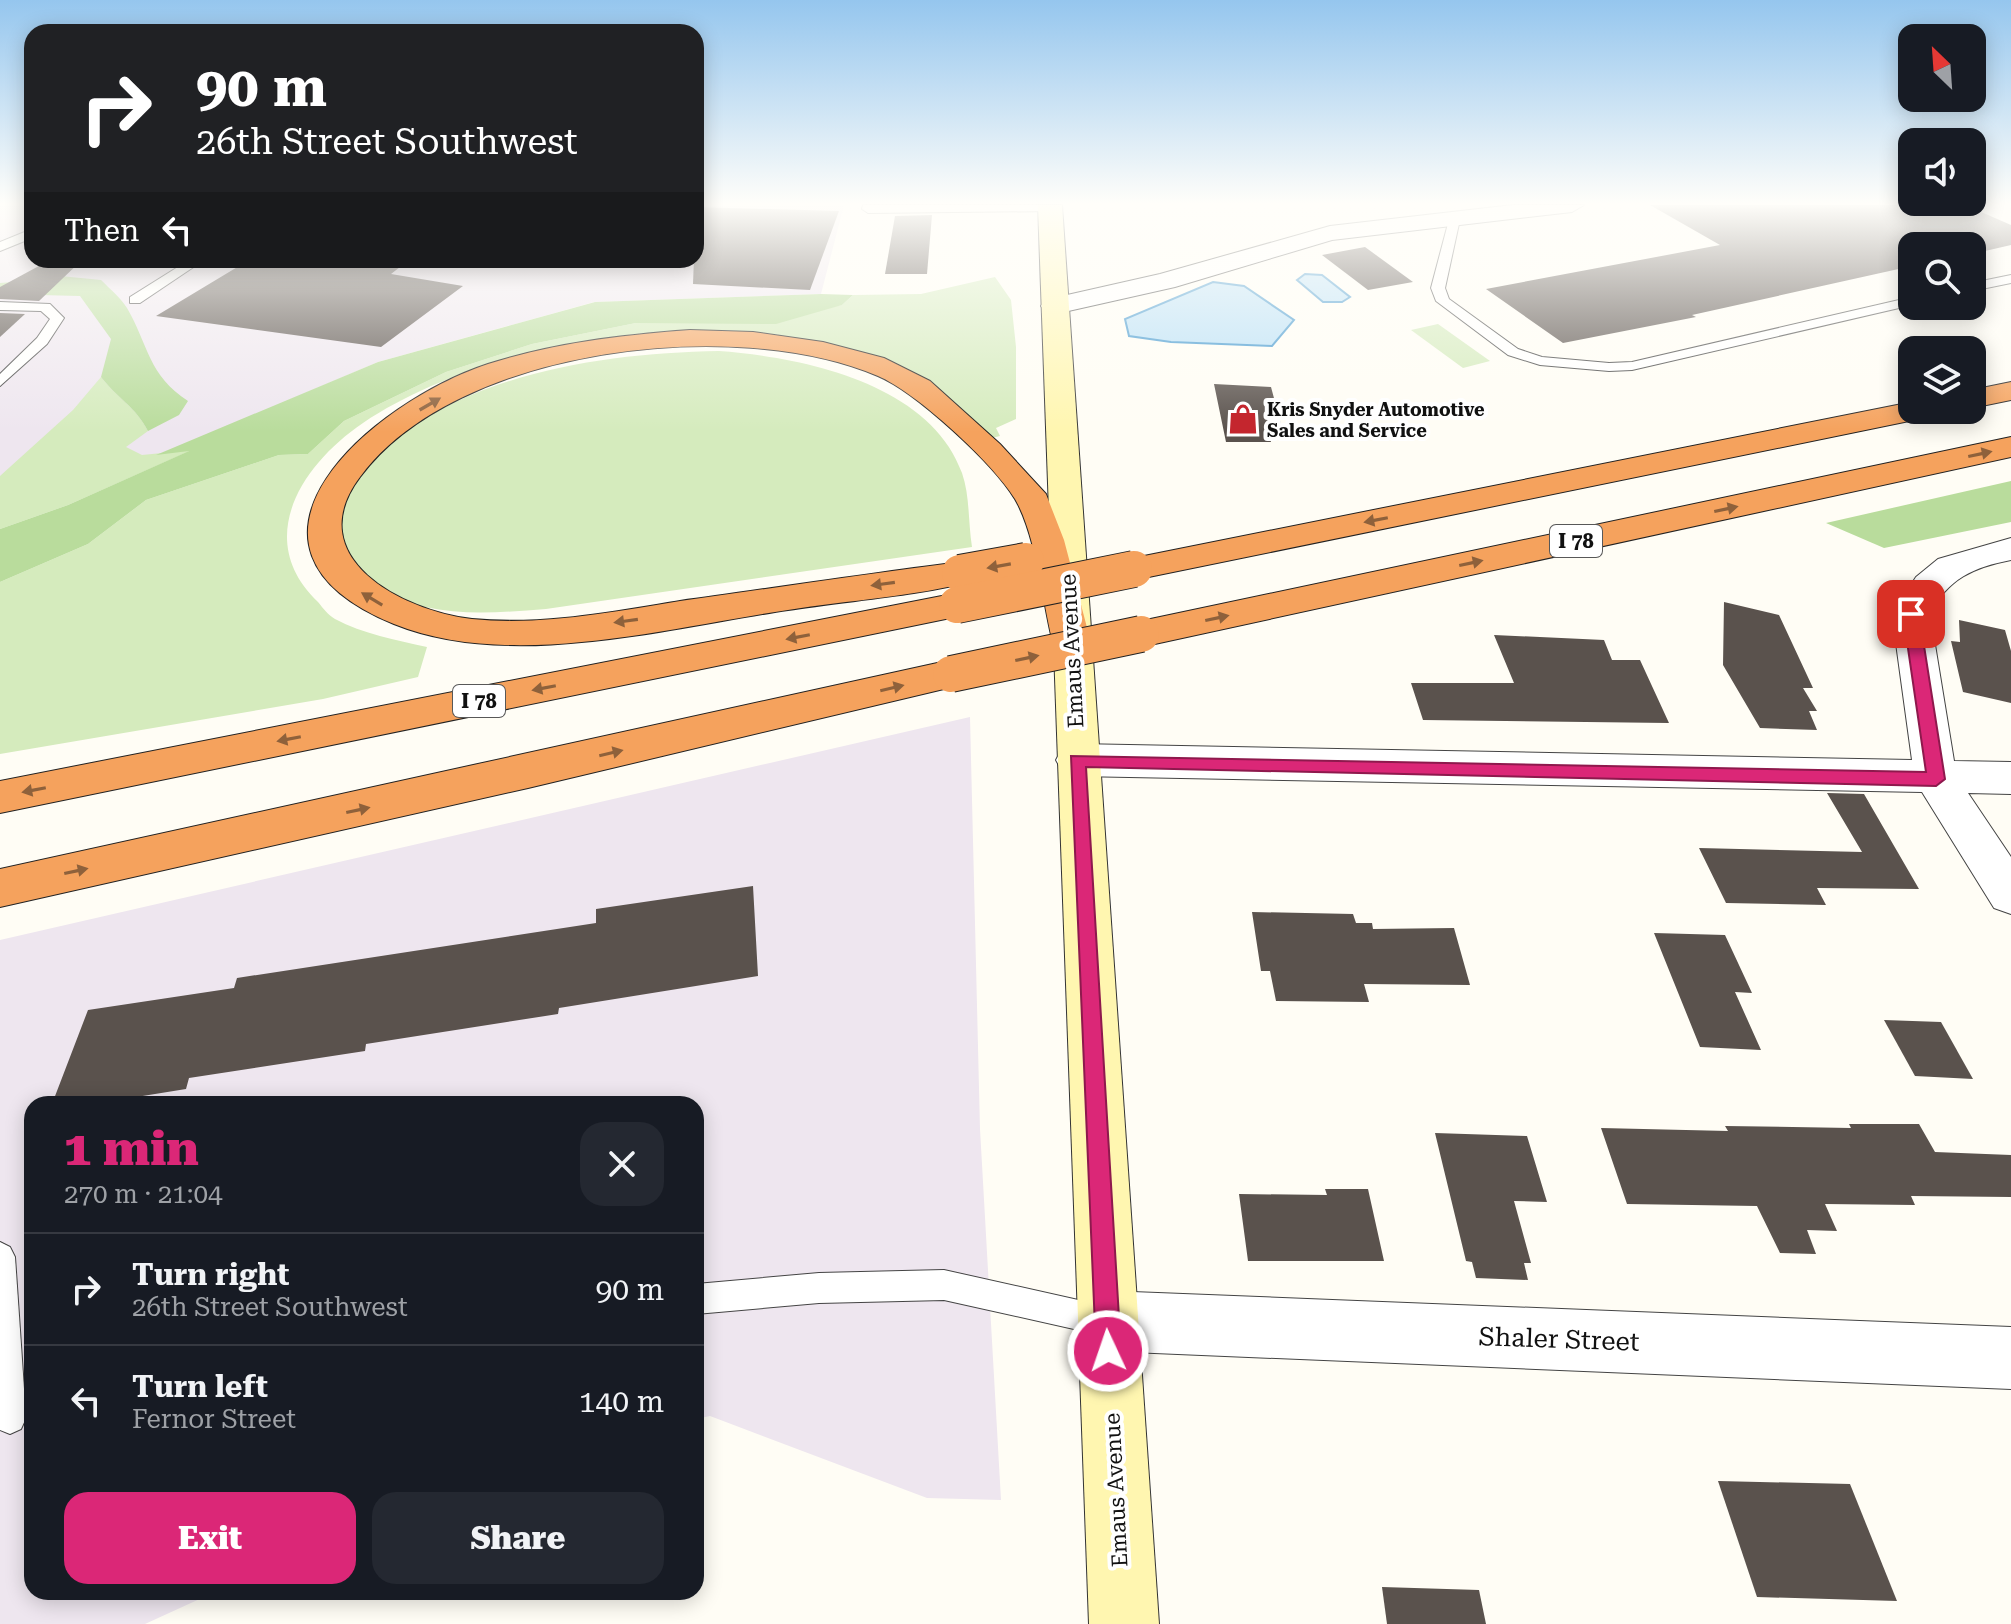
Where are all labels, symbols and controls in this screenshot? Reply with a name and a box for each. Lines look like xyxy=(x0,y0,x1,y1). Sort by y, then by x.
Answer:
north arrow xyxy=(1898,24,1986,112)
map controls xyxy=(1898,24,1986,424)
text: 90 m xyxy=(196,54,327,120)
icon: right xyxy=(64,56,168,160)
text: 26th Street Southwest xyxy=(196,121,578,163)
button: sound xyxy=(1898,128,1986,216)
icon: left xyxy=(155,208,199,252)
text: Then xyxy=(64,213,139,248)
button: search xyxy=(1898,232,1986,320)
button: layers xyxy=(1898,336,1986,424)
one-way arrow xyxy=(418,397,441,411)
place label: Kris Snyder Automotive Sales and Service xyxy=(1267,399,1485,441)
shop icon: Kris Snyder Automotive Sales and Service xyxy=(1226,402,1260,436)
one-way arrow xyxy=(1967,447,1992,460)
one-way arrow xyxy=(1713,502,1738,514)
one-way arrow xyxy=(1363,514,1388,527)
road number: I 78 xyxy=(1550,525,1602,557)
one-way arrow xyxy=(1459,556,1484,569)
one-way arrow xyxy=(986,560,1011,572)
street label: Emaus Avenue xyxy=(1055,573,1089,729)
one-way arrow xyxy=(870,578,895,591)
pin xyxy=(1877,580,1945,648)
icon: arrive xyxy=(1889,592,1933,636)
one-way arrow xyxy=(361,593,383,607)
one-way arrow xyxy=(1205,611,1230,624)
one-way arrow xyxy=(613,615,638,628)
one-way arrow xyxy=(786,631,811,644)
one-way arrow xyxy=(1015,651,1040,664)
one-way arrow xyxy=(880,681,905,694)
one-way arrow xyxy=(531,682,556,695)
road number: I 78 xyxy=(453,685,505,717)
one-way arrow xyxy=(276,733,301,746)
one-way arrow xyxy=(599,746,624,759)
one-way arrow xyxy=(21,785,46,797)
one-way arrow xyxy=(345,803,370,816)
one-way arrow xyxy=(64,864,89,877)
text: 1 min xyxy=(64,1121,199,1177)
button: close xyxy=(580,1122,664,1206)
text: 270 m · 21:04 xyxy=(64,1179,223,1209)
text: Turn right xyxy=(132,1257,289,1292)
icon: right xyxy=(64,1267,108,1311)
text: 90 m xyxy=(595,1272,664,1307)
text: 26th Street Southwest xyxy=(132,1292,408,1322)
position arrow xyxy=(1066,1309,1150,1393)
street label: Shaler Street xyxy=(1478,1321,1640,1357)
text: Turn left xyxy=(132,1369,268,1404)
icon: left xyxy=(64,1379,108,1423)
text: 140 m xyxy=(579,1384,664,1419)
text: Fernor Street xyxy=(132,1404,296,1434)
street label: Emaus Avenue xyxy=(1099,1412,1133,1568)
button: Exit xyxy=(64,1492,356,1584)
button: Share xyxy=(372,1492,664,1584)

